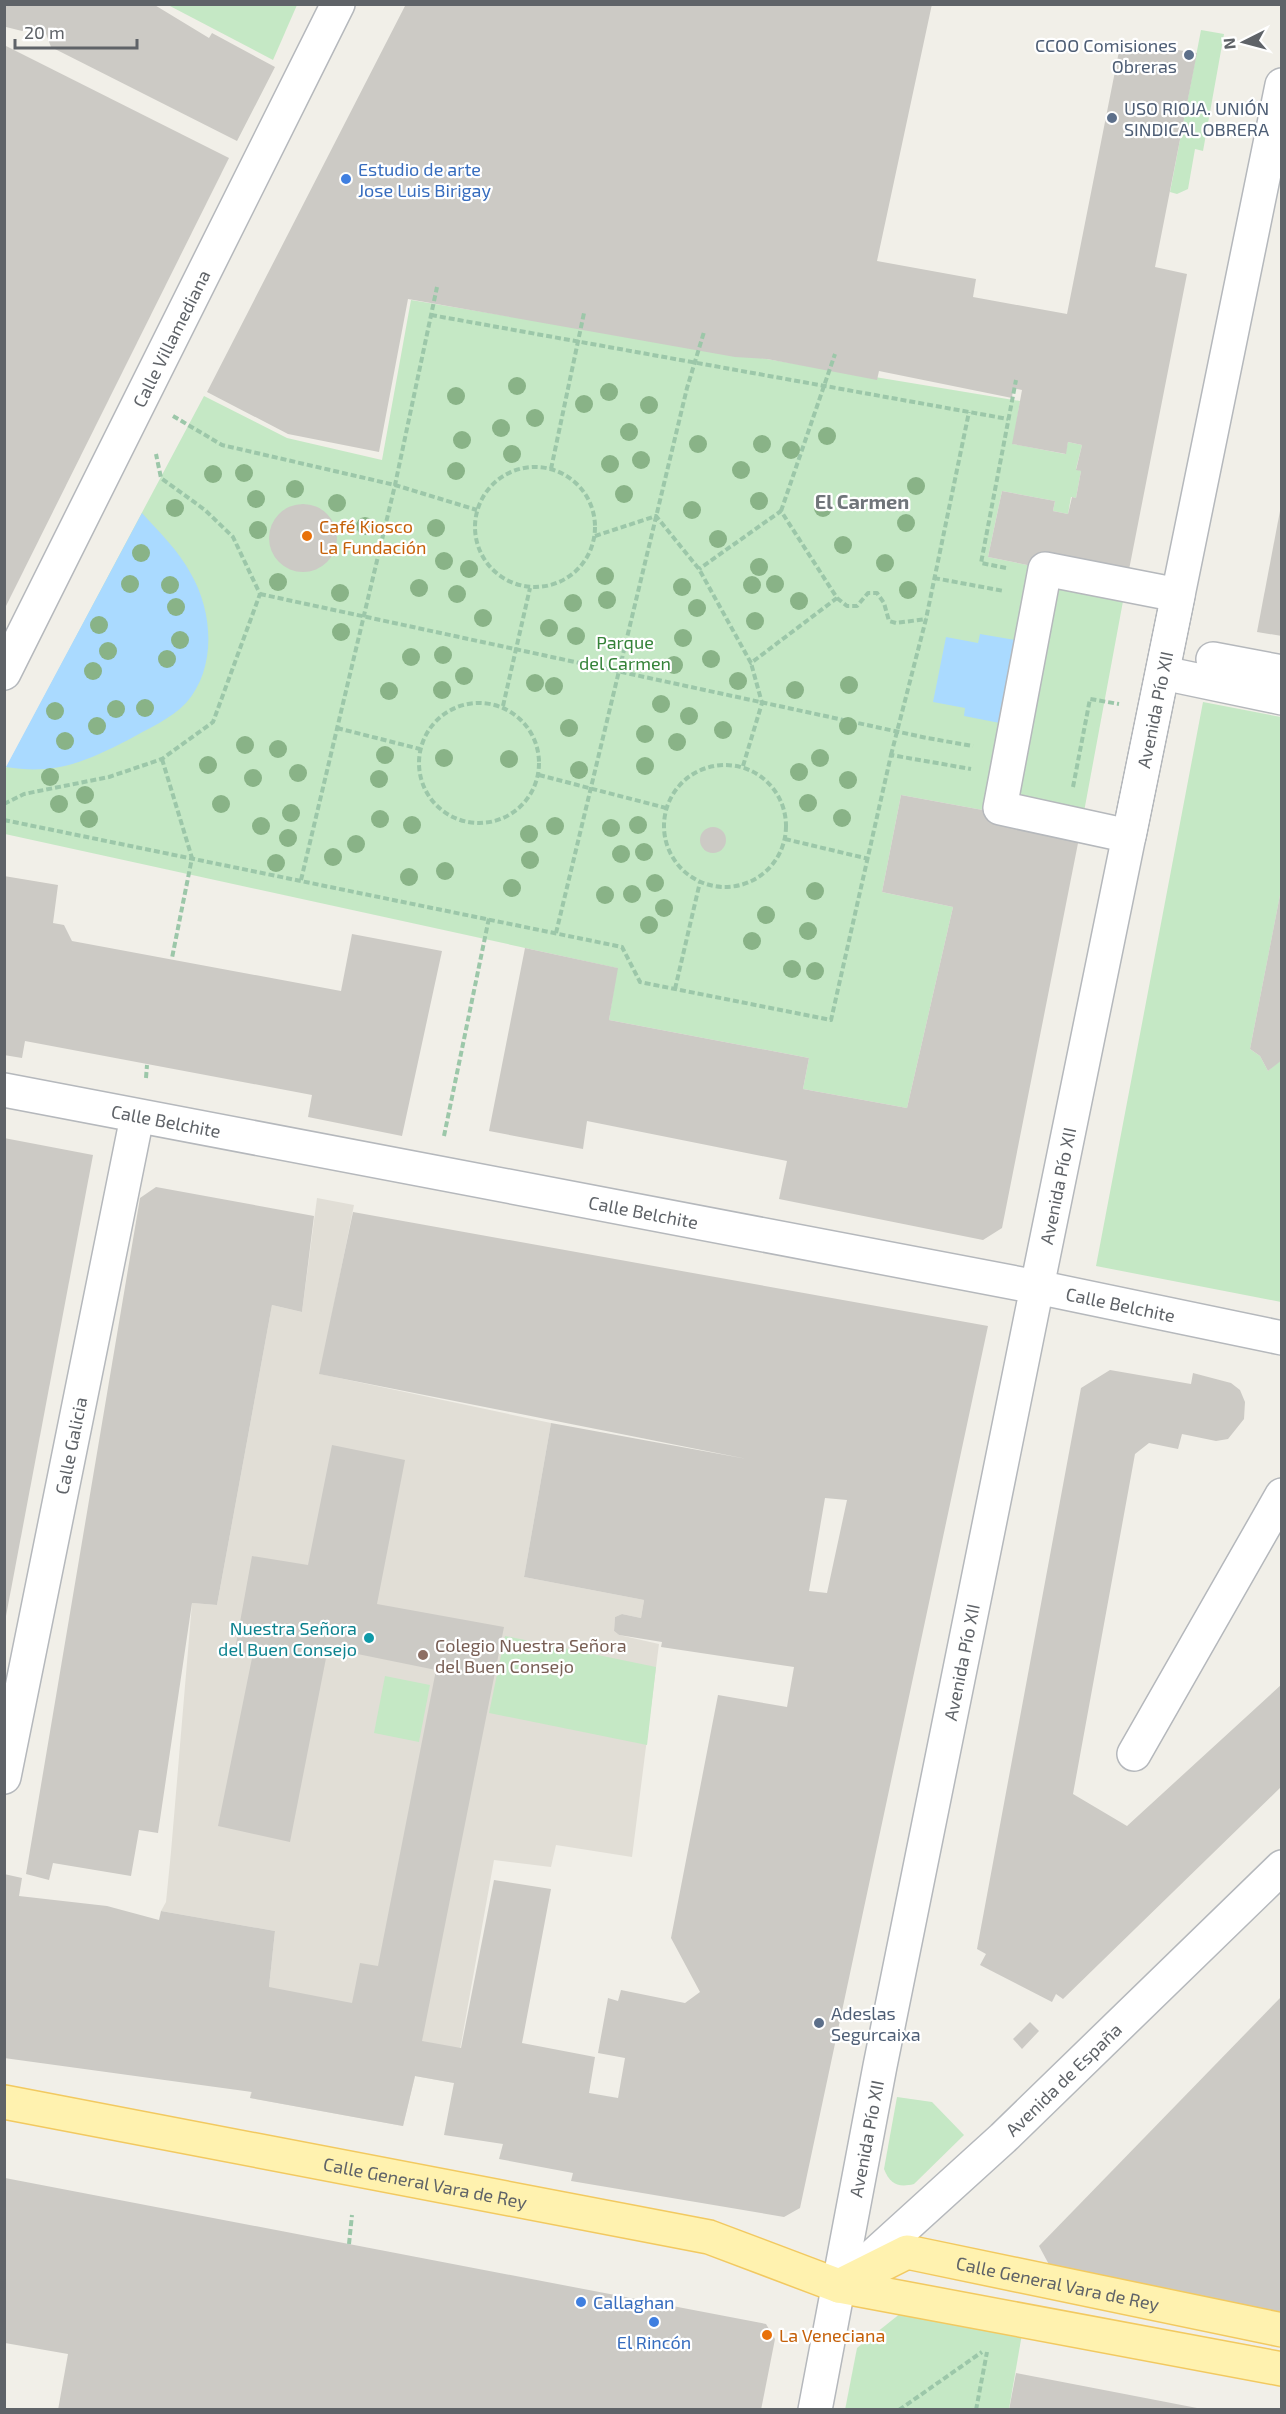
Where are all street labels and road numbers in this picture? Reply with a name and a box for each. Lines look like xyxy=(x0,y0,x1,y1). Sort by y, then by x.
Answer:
street label: Calle Villamediana xyxy=(128,266,215,411)
street label: Avenida Pío XII xyxy=(1132,649,1177,770)
street label: Calle Belchite xyxy=(109,1100,223,1142)
street label: Avenida Pío XII xyxy=(1035,1125,1080,1246)
street label: Calle Belchite xyxy=(587,1191,700,1233)
street label: Calle Belchite xyxy=(1064,1282,1177,1326)
street label: Calle Galicia xyxy=(50,1395,91,1496)
street label: Avenida Pío XII xyxy=(939,1602,984,1723)
street label: Avenida de España xyxy=(1001,2018,1126,2141)
street label: Avenida Pío XII xyxy=(844,2078,888,2199)
street label: Calle General Vara de Rey xyxy=(322,2152,530,2213)
street label: Calle General Vara de Rey xyxy=(954,2252,1162,2315)

